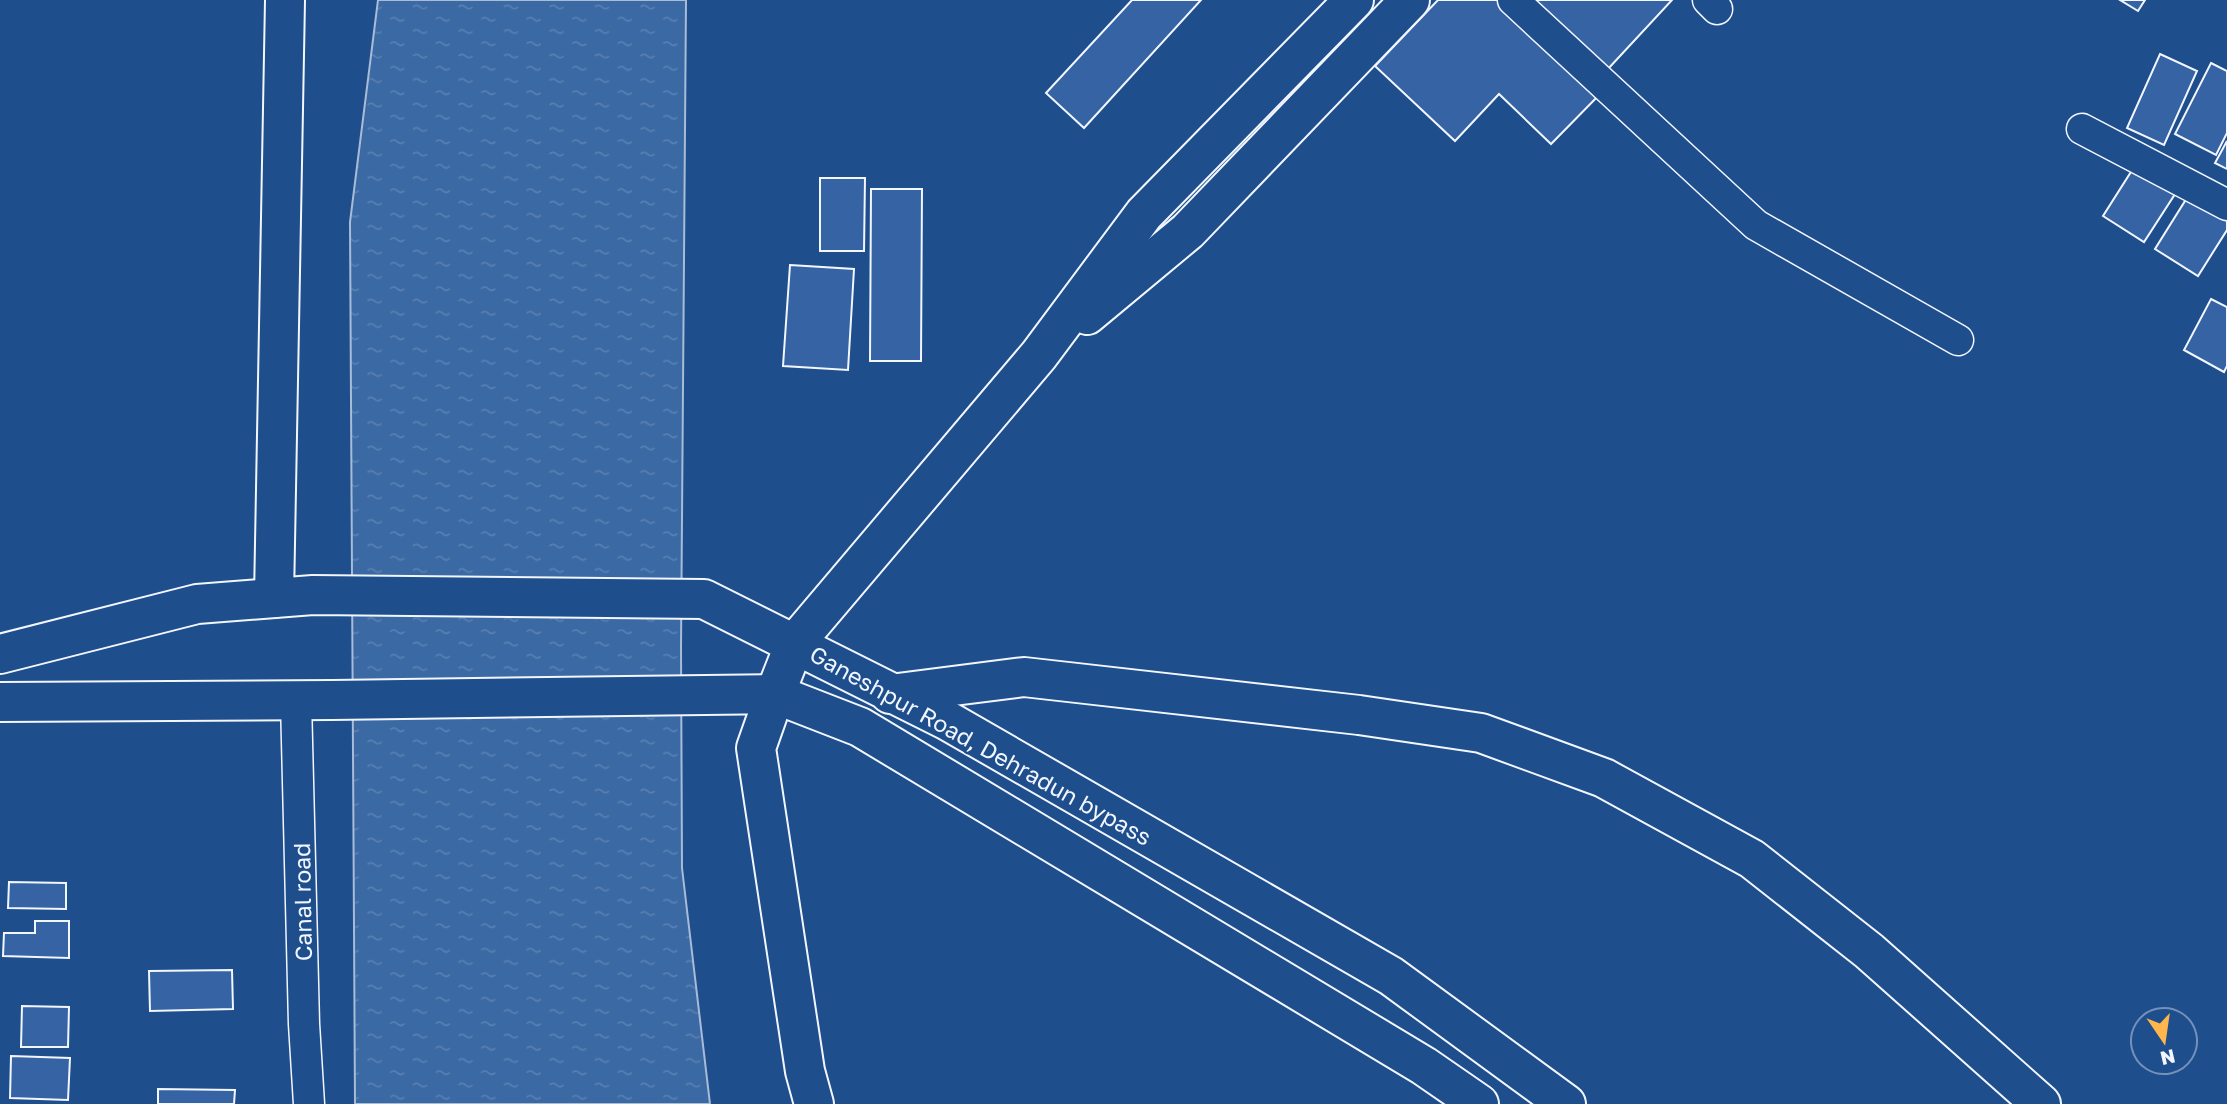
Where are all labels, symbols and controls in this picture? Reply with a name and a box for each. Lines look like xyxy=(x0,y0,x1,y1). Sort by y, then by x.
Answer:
street label: Ganeshpur Road, Dehradun bypass xyxy=(805,639,1157,851)
street label: Canal road xyxy=(287,842,317,962)
north arrow xyxy=(2129,1006,2199,1076)
text: N xyxy=(2158,1045,2178,1071)

